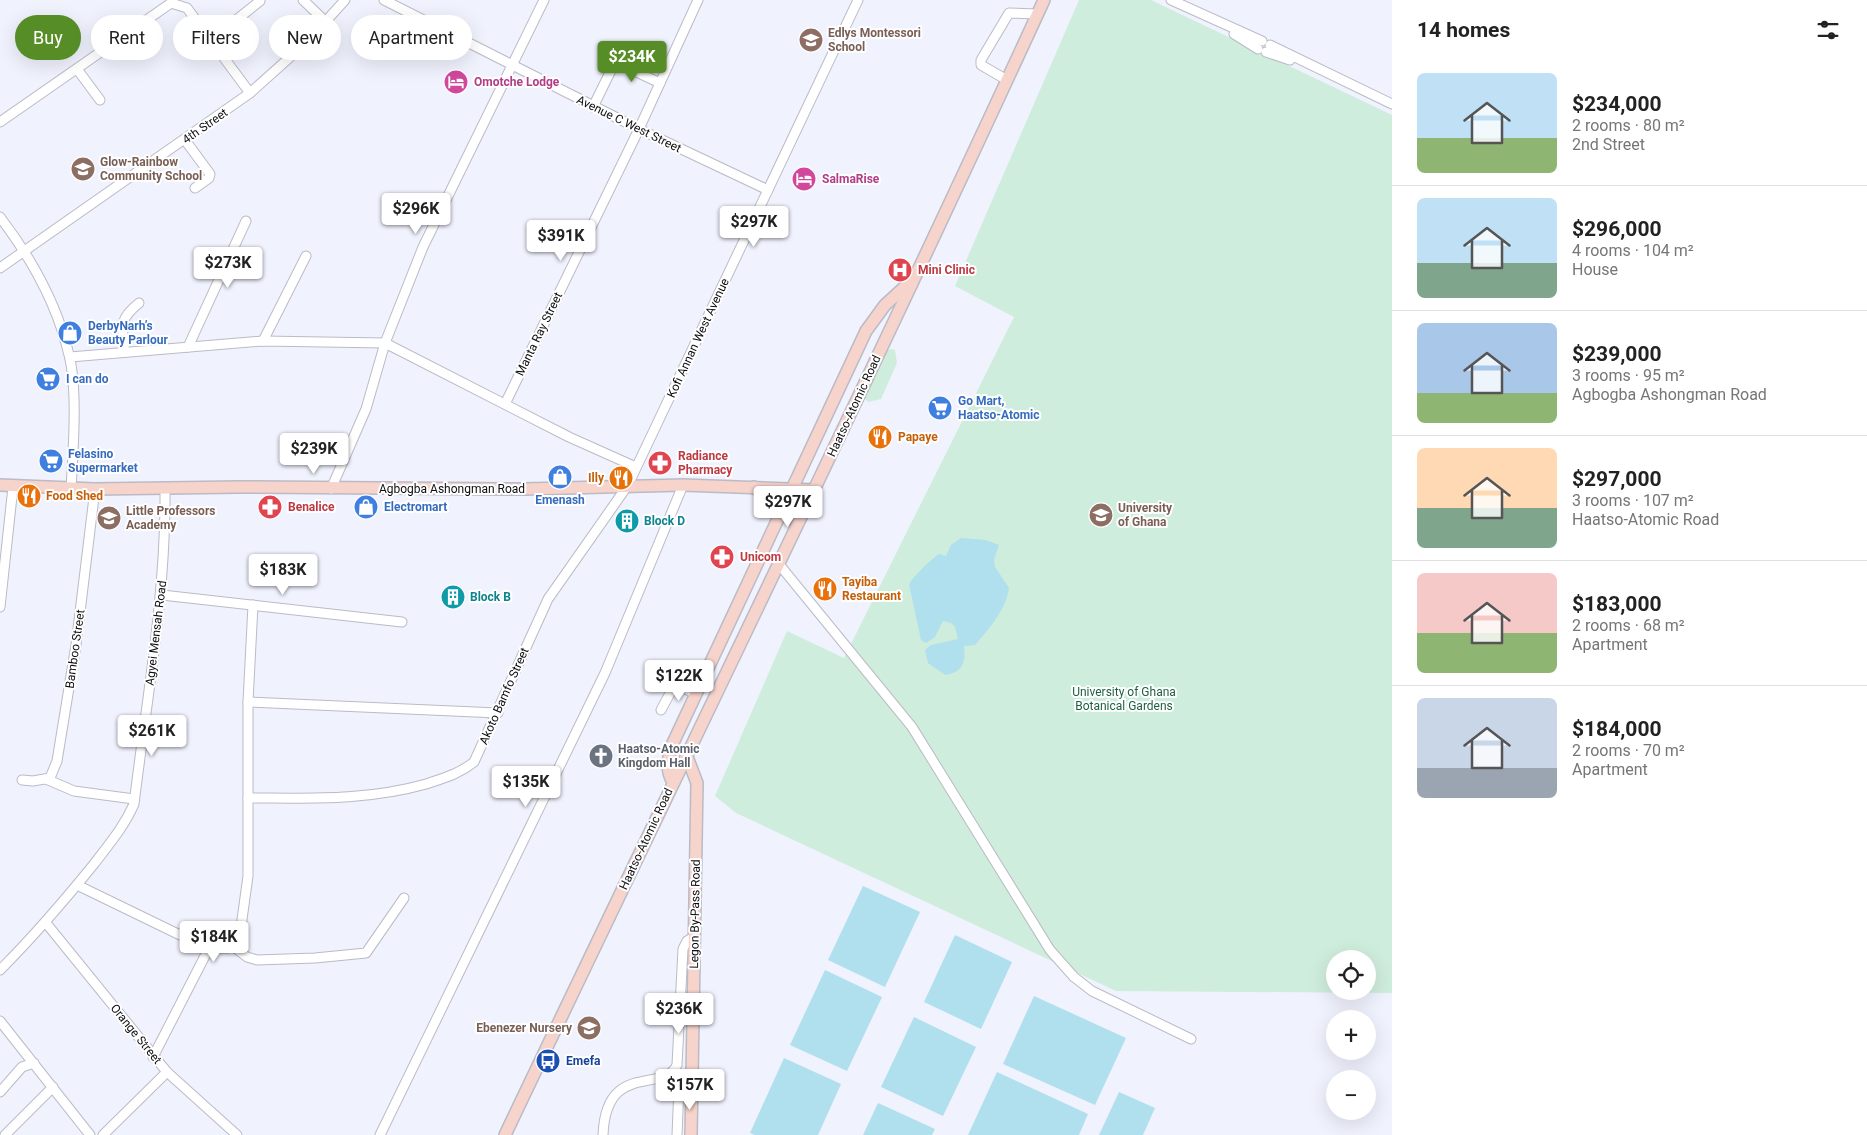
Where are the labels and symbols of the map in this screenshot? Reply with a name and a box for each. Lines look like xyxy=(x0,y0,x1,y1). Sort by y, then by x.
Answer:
place label: Edlys Montessori School xyxy=(828,26,921,54)
school or university icon: Edlys Montessori School xyxy=(798,27,824,53)
pin: $234K xyxy=(597,41,667,83)
hotel icon: Omotche Lodge xyxy=(443,69,469,95)
place label: Omotche Lodge xyxy=(474,75,560,89)
street label: Avenue C West Street xyxy=(574,93,684,155)
street label: 4th Street xyxy=(180,105,230,147)
place label: Glow-Rainbow Community School xyxy=(100,155,202,183)
school or university icon: Glow-Rainbow Community School xyxy=(70,156,96,182)
hotel icon: SalmaRise xyxy=(791,166,817,192)
place label: SalmaRise xyxy=(822,172,880,186)
pin: $296K xyxy=(381,192,451,235)
pin: $297K xyxy=(719,206,789,248)
pin: $391K xyxy=(526,220,596,262)
pin: $273K xyxy=(193,246,263,289)
hospital icon: Mini Clinic xyxy=(887,257,913,283)
place label: Mini Clinic xyxy=(918,263,975,277)
street label: Kofi Annan West Avenue xyxy=(664,276,732,400)
street label: Manta Ray Street xyxy=(513,290,565,378)
place label: DerbyNarh’s Beauty Parlour xyxy=(88,319,169,347)
shop icon: DerbyNarh’s Beauty Parlour xyxy=(57,320,83,346)
street label: Haatso-Atomic Road xyxy=(824,353,884,459)
supermarket icon: I can do xyxy=(35,366,61,392)
place label: I can do xyxy=(66,372,109,386)
place label: Go Mart, Haatso-Atomic xyxy=(958,394,1040,422)
supermarket icon: Go Mart, Haatso-Atomic xyxy=(927,395,953,421)
restaurant icon: Papaye xyxy=(867,424,893,450)
place label: Papaye xyxy=(898,430,938,444)
pin: $239K xyxy=(279,432,349,475)
place label: Felasino Supermarket xyxy=(68,447,138,475)
supermarket icon: Felasino Supermarket xyxy=(38,448,64,474)
place label: Radiance Pharmacy xyxy=(678,449,733,477)
pharmacy icon: Radiance Pharmacy xyxy=(647,450,673,476)
shop icon: Emenash xyxy=(547,464,573,490)
restaurant icon: Illy xyxy=(608,465,634,491)
place label: Illy xyxy=(588,471,605,485)
street label: Agbogba Ashongman Road xyxy=(379,482,525,496)
restaurant icon: Food Shed xyxy=(16,483,42,509)
pin: $297K xyxy=(753,486,823,528)
place label: Food Shed xyxy=(46,489,103,503)
place label: Emenash xyxy=(535,493,585,507)
pharmacy icon: Benalice xyxy=(257,494,283,520)
shop icon: Electromart xyxy=(353,494,379,520)
place label: Benalice xyxy=(288,500,335,514)
place label: Electromart xyxy=(384,500,447,514)
place label: University of Ghana xyxy=(1118,501,1173,529)
school or university icon: University of Ghana xyxy=(1088,502,1114,528)
place label: Little Professors Academy xyxy=(126,504,215,532)
school or university icon: Little Professors Academy xyxy=(96,505,122,531)
building icon: Block D xyxy=(614,508,640,534)
place label: Block D xyxy=(644,514,685,528)
pharmacy icon: Unicom xyxy=(709,544,735,570)
place label: Unicom xyxy=(740,550,781,564)
pin: $183K xyxy=(248,554,318,596)
place label: Tayiba Restaurant xyxy=(842,575,901,603)
restaurant icon: Tayiba Restaurant xyxy=(812,576,838,602)
street label: Agyei Mensah Road xyxy=(143,580,169,686)
building icon: Block B xyxy=(440,584,466,610)
place label: Block B xyxy=(470,590,511,604)
street label: Bamboo Street xyxy=(63,609,87,689)
street label: Akoto Bamfo Street xyxy=(476,645,532,747)
pin: $122K xyxy=(644,660,714,702)
park label: University of Ghana Botanical Gardens xyxy=(1072,685,1176,713)
pin: $261K xyxy=(117,714,187,757)
place label: Haatso-Atomic Kingdom Hall xyxy=(618,742,700,770)
church icon: Haatso-Atomic Kingdom Hall xyxy=(588,743,614,769)
pin: $135K xyxy=(491,766,561,808)
street label: Haatso-Atomic Road xyxy=(616,786,676,892)
street label: Legon By-Pass Road xyxy=(687,859,703,969)
pin: $184K xyxy=(179,920,249,963)
pin: $236K xyxy=(644,992,714,1035)
street label: Orange Street xyxy=(108,1001,164,1067)
school or university icon: Ebenezer Nursery xyxy=(576,1015,602,1041)
place label: Ebenezer Nursery xyxy=(476,1021,573,1035)
bus stop icon: Emefa xyxy=(535,1048,561,1074)
place label: Emefa xyxy=(566,1054,601,1068)
pin: $157K xyxy=(655,1068,725,1111)

